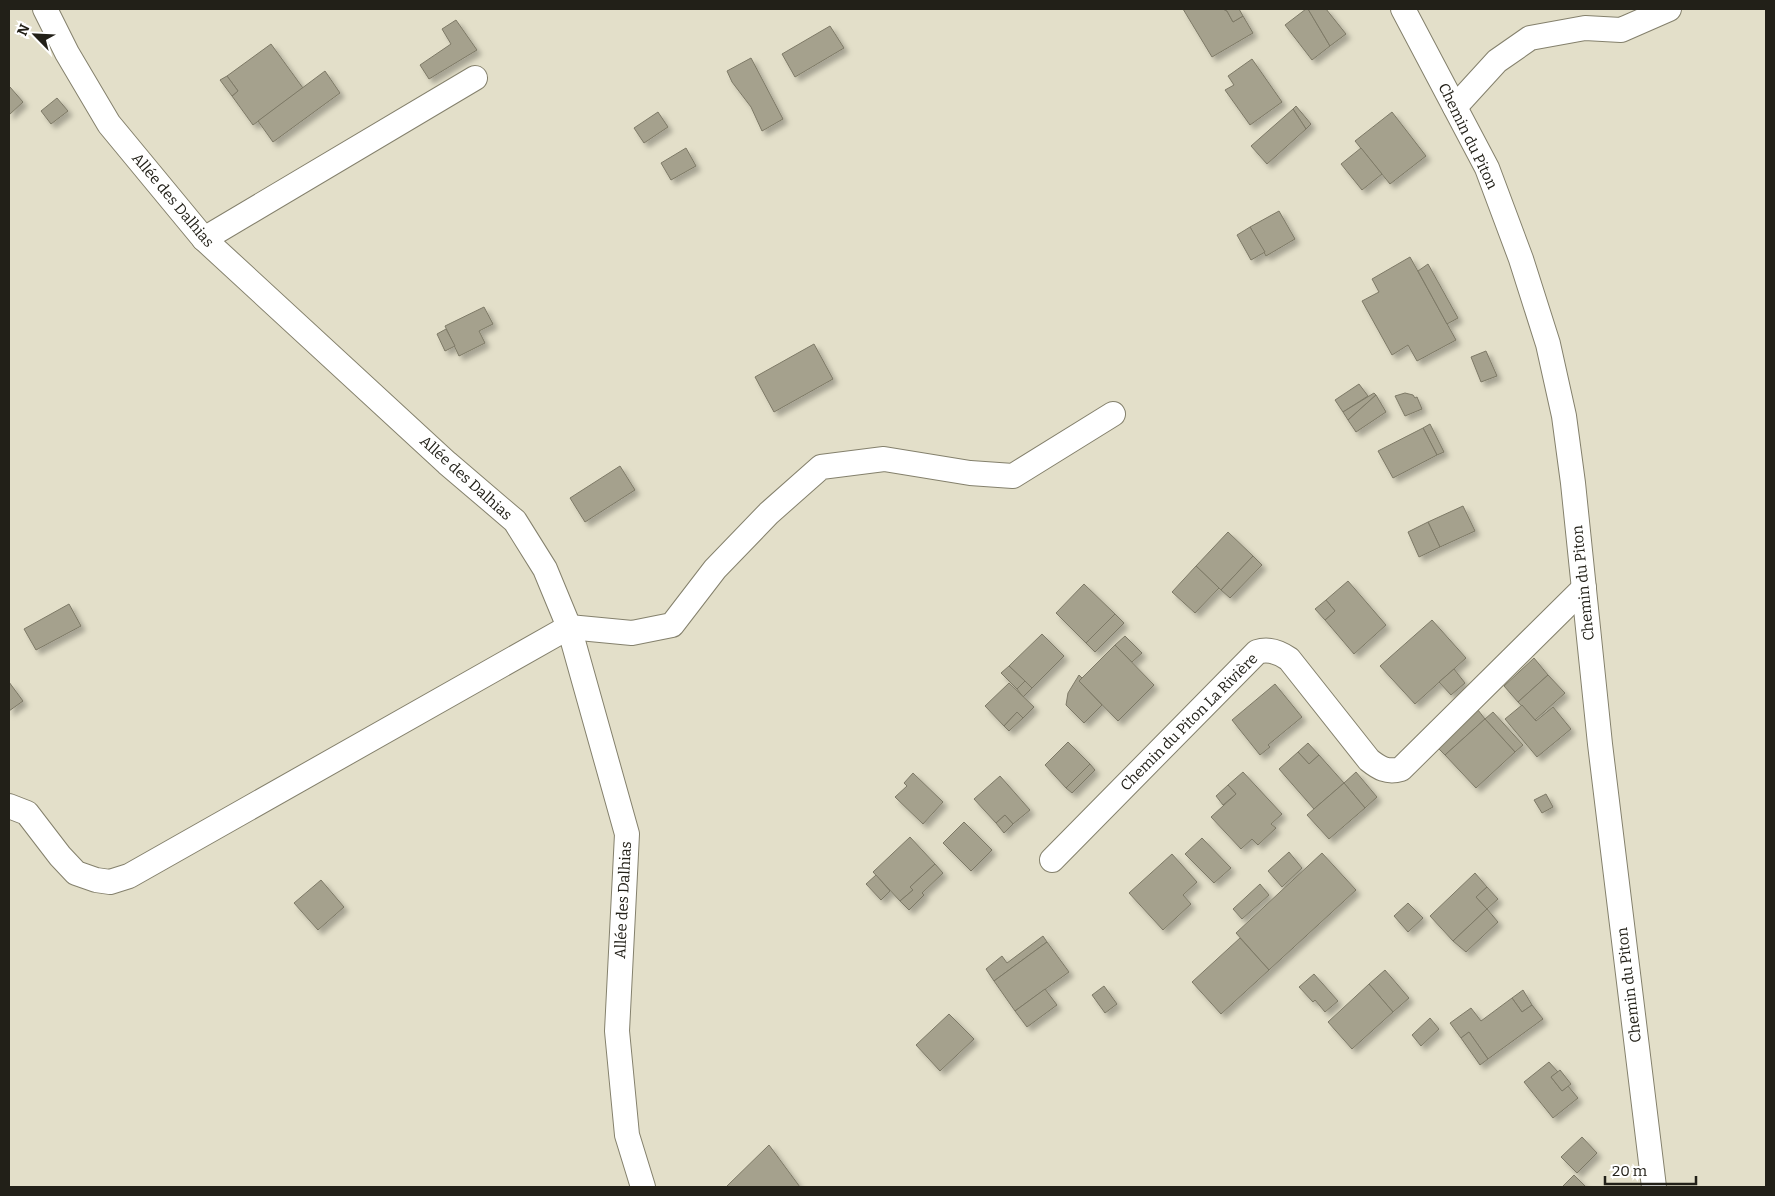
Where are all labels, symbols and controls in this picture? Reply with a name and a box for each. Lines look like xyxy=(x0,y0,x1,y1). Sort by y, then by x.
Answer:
north arrow xyxy=(10,10,60,60)
text: N xyxy=(14,21,34,38)
street label: Chemin du Piton xyxy=(1435,80,1502,192)
street label: Allée des Dalhias xyxy=(128,149,218,251)
street label: Allée des Dalhias xyxy=(416,432,516,524)
street label: Chemin du Piton xyxy=(1568,524,1598,642)
street label: Chemin du Piton La Rivière xyxy=(1117,650,1261,794)
street label: Allée des Dalhias xyxy=(611,841,635,959)
street label: Chemin du Piton xyxy=(1613,926,1645,1044)
scale bar xyxy=(1605,1154,1696,1186)
text: 20 m xyxy=(1612,1162,1648,1180)

